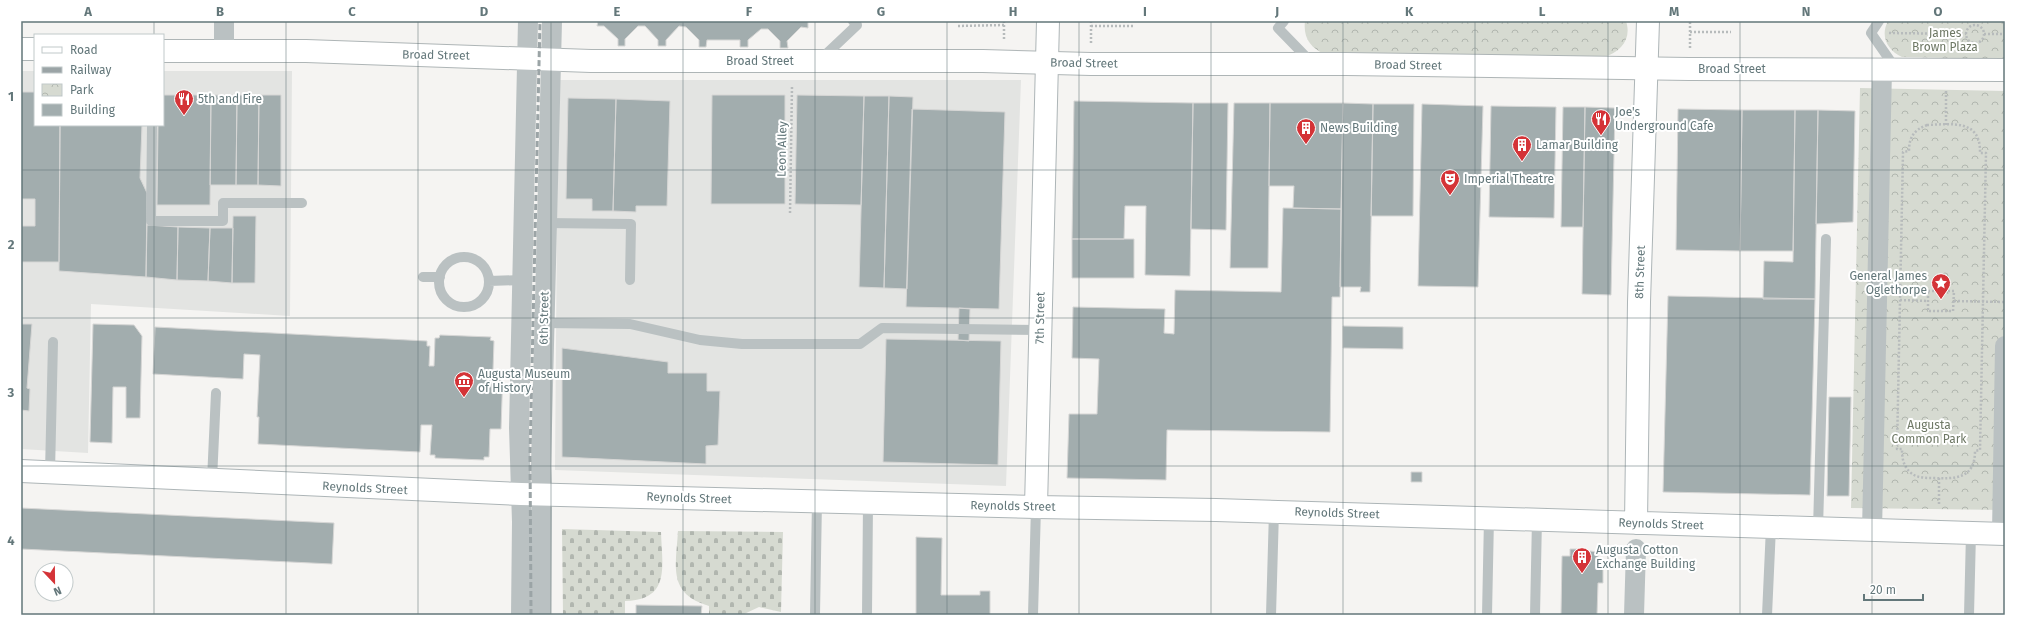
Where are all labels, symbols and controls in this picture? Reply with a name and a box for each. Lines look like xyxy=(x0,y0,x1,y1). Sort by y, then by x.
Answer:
text: A xyxy=(83,4,92,19)
text: B xyxy=(216,4,224,19)
text: C xyxy=(348,4,356,19)
text: D xyxy=(480,4,489,19)
text: E xyxy=(614,4,621,19)
text: F xyxy=(746,4,753,19)
text: G xyxy=(877,4,885,19)
text: H xyxy=(1009,4,1017,19)
text: I xyxy=(1143,4,1147,19)
text: J xyxy=(1274,4,1279,19)
text: K xyxy=(1405,4,1414,19)
text: L xyxy=(1539,4,1546,19)
text: M xyxy=(1669,4,1679,19)
text: N xyxy=(1802,4,1810,19)
text: O xyxy=(1934,4,1943,19)
park label: James Brown Plaza xyxy=(1912,26,1978,54)
legend xyxy=(34,34,164,126)
text: Road xyxy=(70,43,98,57)
street label: Broad Street xyxy=(402,47,471,63)
street label: Broad Street xyxy=(726,54,795,68)
street label: Broad Street xyxy=(1050,55,1119,71)
street label: Broad Street xyxy=(1374,57,1443,73)
street label: Broad Street xyxy=(1698,62,1767,76)
text: Railway xyxy=(70,63,111,77)
text: Park xyxy=(70,83,94,97)
restaurant icon: 5th and Fire xyxy=(173,88,195,116)
text: 1 xyxy=(8,89,14,104)
place label: 5th and Fire xyxy=(198,92,262,106)
text: Building xyxy=(70,103,116,117)
place label: Joe's Underground Cafe xyxy=(1615,105,1714,133)
restaurant icon: Joe's Underground Cafe xyxy=(1590,108,1612,136)
building icon: News Building xyxy=(1295,117,1317,145)
street label: Leon Alley xyxy=(775,121,789,177)
place label: News Building xyxy=(1320,121,1398,135)
building icon: Lamar Building xyxy=(1511,134,1533,162)
place label: Lamar Building xyxy=(1536,138,1619,152)
theatre icon: Imperial Theatre xyxy=(1439,168,1461,196)
place label: Imperial Theatre xyxy=(1464,172,1554,186)
text: 2 xyxy=(8,237,15,252)
street label: 8th Street xyxy=(1632,244,1648,299)
place label: General James Oglethorpe xyxy=(1849,269,1927,297)
place icon: General James Oglethorpe xyxy=(1930,272,1952,300)
street label: 6th Street xyxy=(537,290,551,345)
street label: 7th Street xyxy=(1033,291,1047,344)
place label: Augusta Museum of History xyxy=(478,367,570,395)
museum icon: Augusta Museum of History xyxy=(453,370,475,398)
text: 3 xyxy=(7,385,15,400)
park label: Augusta Common Park xyxy=(1892,418,1967,446)
street label: Reynolds Street xyxy=(322,479,409,497)
street label: Reynolds Street xyxy=(646,490,733,507)
street label: Reynolds Street xyxy=(970,498,1057,514)
street label: Reynolds Street xyxy=(1294,505,1381,522)
street label: Reynolds Street xyxy=(1618,516,1705,533)
text: 4 xyxy=(7,533,15,548)
place label: Augusta Cotton Exchange Building xyxy=(1596,543,1696,571)
building icon: Augusta Cotton Exchange Building xyxy=(1571,546,1593,574)
north arrow xyxy=(34,562,74,602)
scale bar xyxy=(1864,576,1923,602)
text: N xyxy=(52,583,63,598)
text: 20 m xyxy=(1870,583,1896,597)

